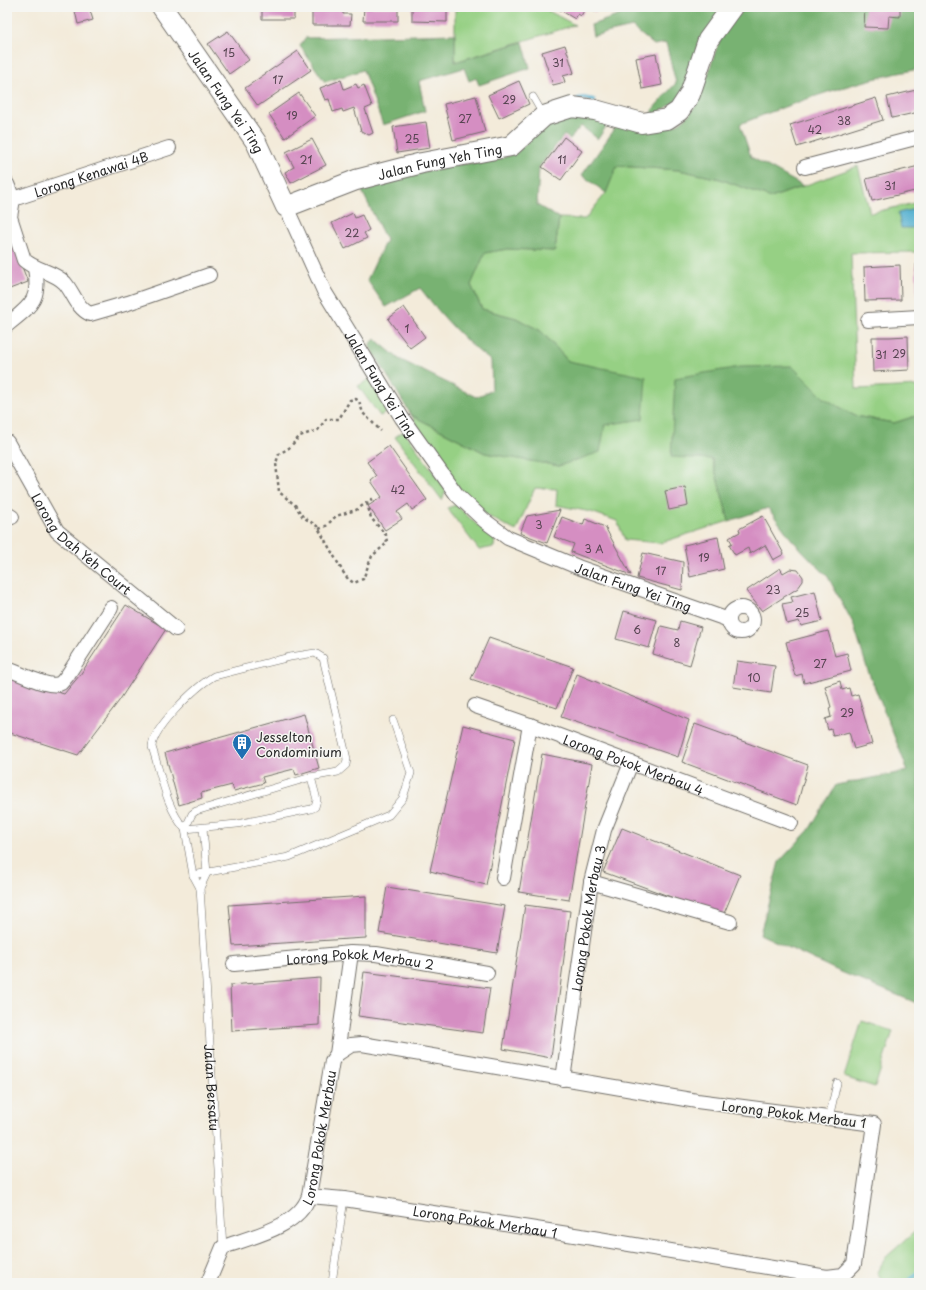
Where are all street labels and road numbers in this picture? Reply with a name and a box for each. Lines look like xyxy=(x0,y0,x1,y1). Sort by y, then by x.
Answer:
street label: Jalan Fung Yei Ting xyxy=(184,45,269,156)
street label: Jalan Fung Yeh Ting xyxy=(375,138,503,184)
street label: Lorong Kenawai 4B xyxy=(31,146,151,201)
street label: Jalan Fung Yei Ting xyxy=(341,327,422,441)
street label: Lorong Dah Yeh Court xyxy=(28,489,136,598)
street label: Jalan Fung Yei Ting xyxy=(572,557,694,616)
street label: Lorong Pokok Merbau 4 xyxy=(561,729,707,799)
street label: Lorong Pokok Merbau 3 xyxy=(566,843,610,992)
street label: Lorong Pokok Merbau 2 xyxy=(285,943,436,973)
street label: Jalan Bersatu xyxy=(201,1043,225,1132)
street label: Lorong Pokok Merbau xyxy=(297,1069,340,1208)
street label: Lorong Pokok Merbau 1 xyxy=(721,1096,868,1132)
street label: Lorong Pokok Merbau 1 xyxy=(412,1200,559,1242)

